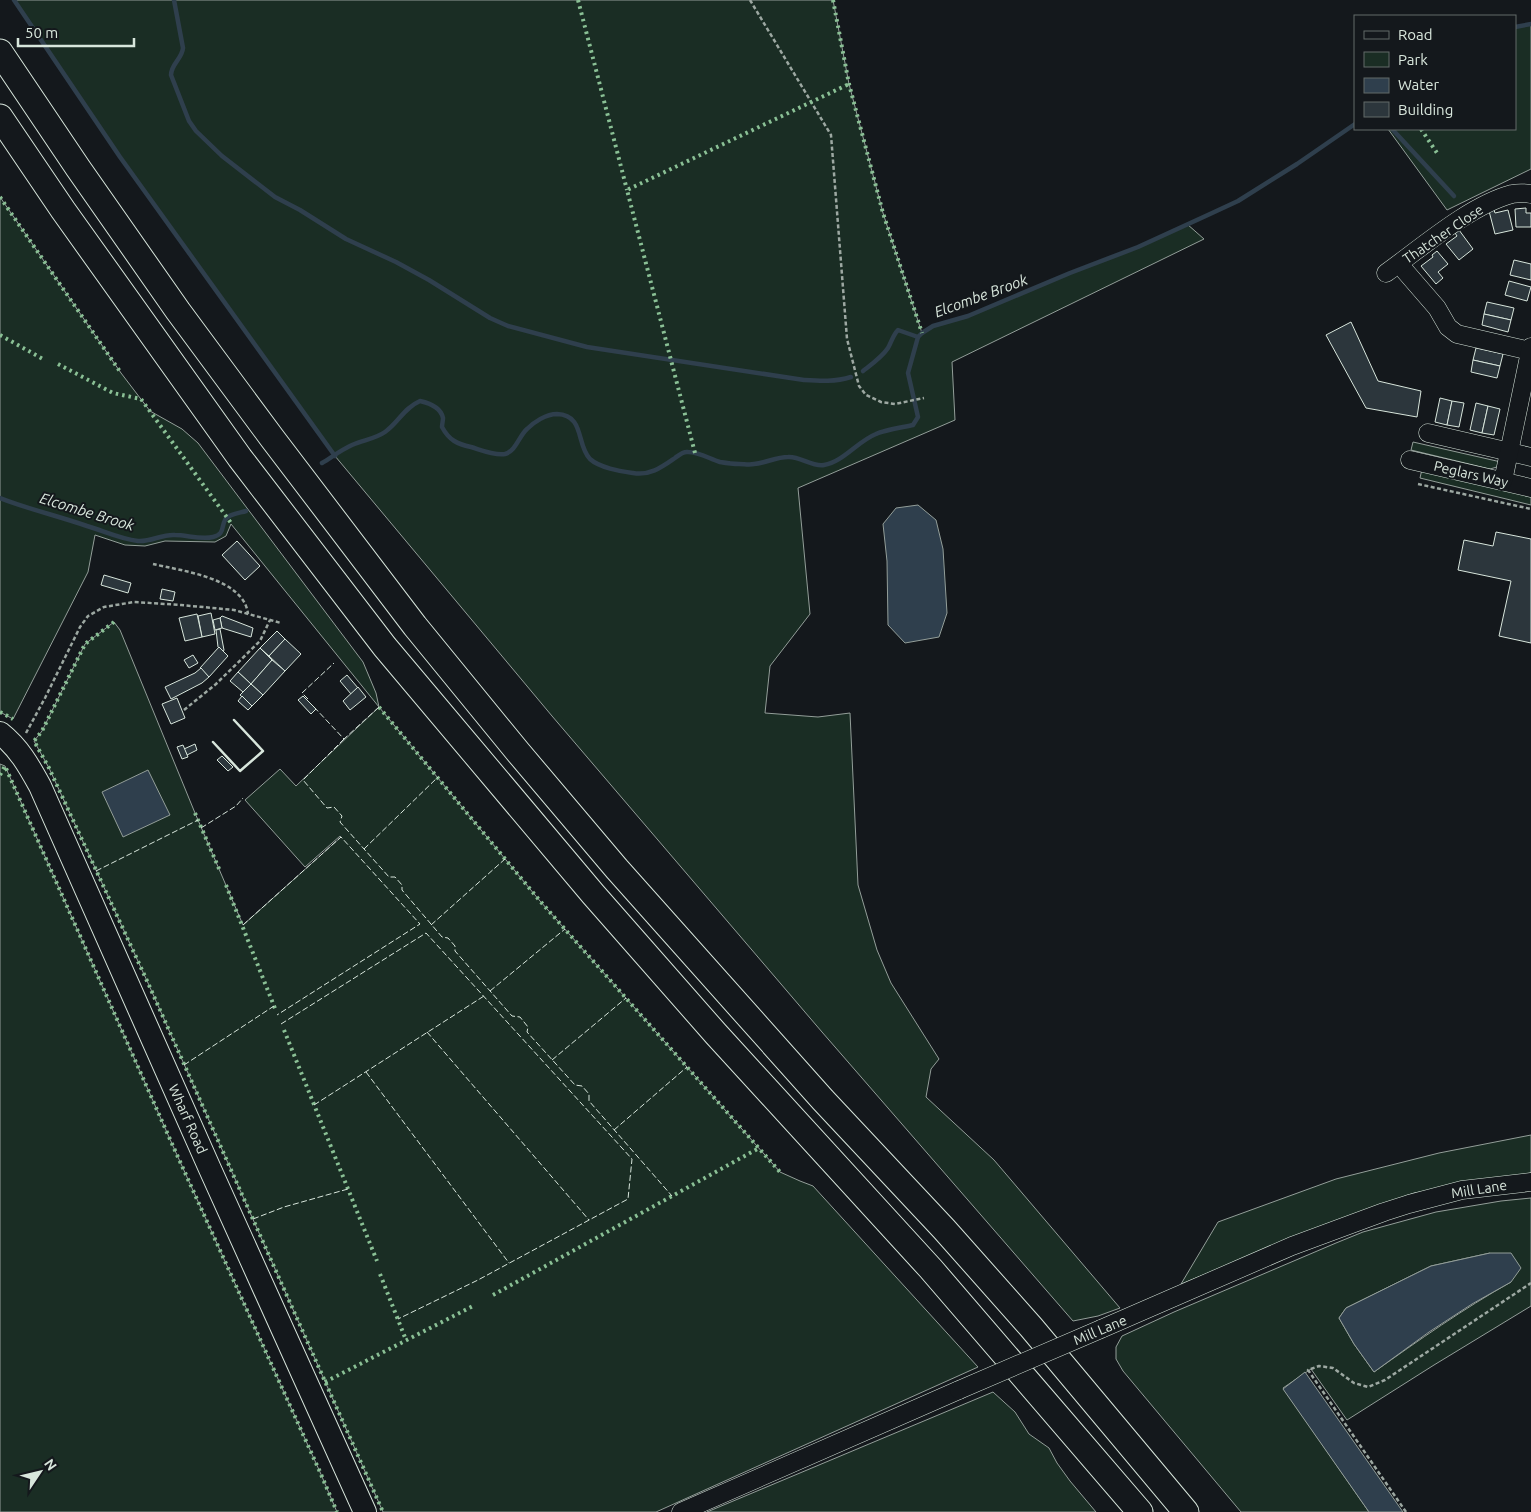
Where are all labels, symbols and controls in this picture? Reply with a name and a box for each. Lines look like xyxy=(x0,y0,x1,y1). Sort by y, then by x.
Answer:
scale bar xyxy=(18,15,134,47)
legend xyxy=(1354,15,1516,130)
text: 50 m xyxy=(25,24,58,41)
text: Road xyxy=(1398,26,1433,43)
text: Park xyxy=(1398,51,1428,68)
text: Water xyxy=(1398,76,1439,93)
text: Building xyxy=(1398,101,1453,118)
street label: Thatcher Close xyxy=(1400,201,1486,267)
water label: Elcombe Brook xyxy=(932,271,1030,320)
street label: Peglars Way xyxy=(1432,458,1510,490)
water label: Elcombe Brook xyxy=(38,489,137,534)
street label: Wharf Road xyxy=(166,1082,210,1156)
street label: Mill Lane xyxy=(1450,1177,1508,1201)
street label: Mill Lane xyxy=(1071,1312,1129,1348)
north arrow xyxy=(15,1447,65,1497)
text: N xyxy=(41,1456,60,1473)

